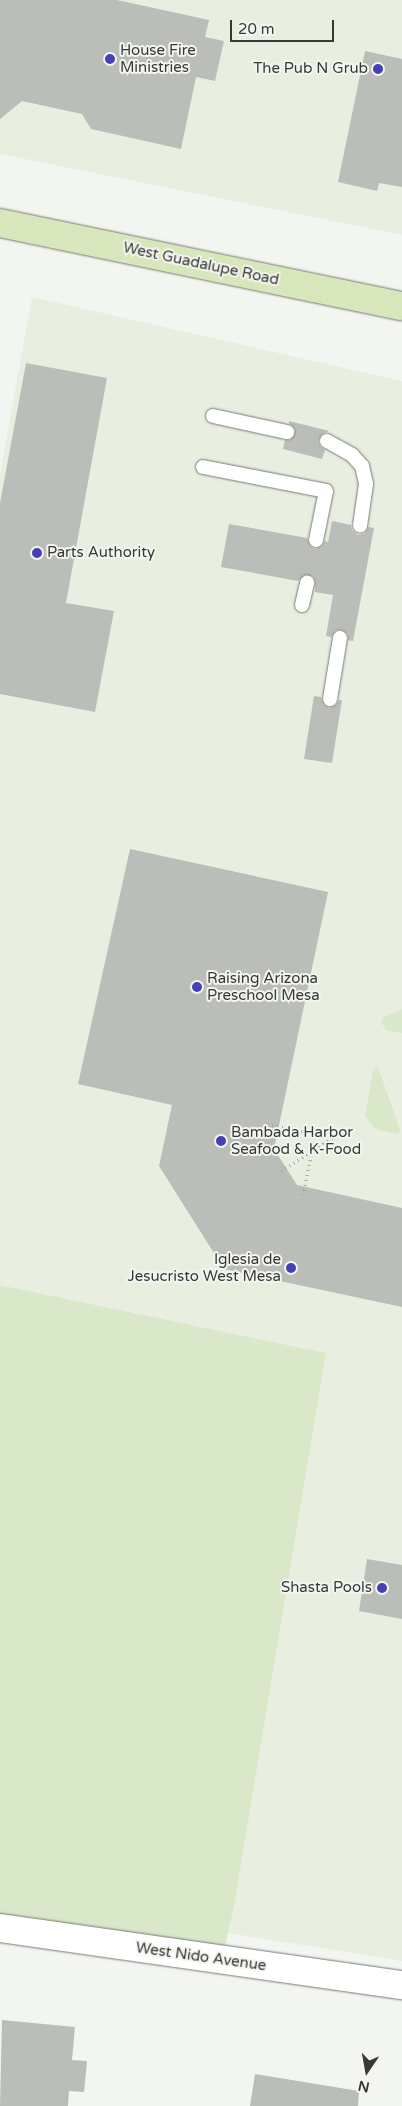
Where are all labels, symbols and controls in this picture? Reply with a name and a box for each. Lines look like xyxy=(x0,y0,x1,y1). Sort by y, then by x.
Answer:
scale bar xyxy=(232,10,336,42)
text: 20 m xyxy=(238,20,275,38)
place label: House Fire Ministries xyxy=(120,41,196,76)
marker: House Fire Ministries xyxy=(104,53,116,65)
place label: The Pub N Grub xyxy=(253,60,368,78)
marker: The Pub N Grub xyxy=(372,63,384,75)
street label: West Guadalupe Road xyxy=(121,239,281,289)
place label: Parts Authority xyxy=(47,544,155,562)
marker: Parts Authority xyxy=(31,547,43,559)
place label: Raising Arizona Preschool Mesa xyxy=(207,969,320,1004)
marker: Raising Arizona Preschool Mesa xyxy=(191,981,203,993)
place label: Bambada Harbor Seafood & K-Food xyxy=(231,1123,361,1158)
marker: Bambada Harbor Seafood & K-Food xyxy=(215,1135,227,1147)
place label: Iglesia de Jesucristo West Mesa xyxy=(128,1250,281,1285)
marker: Iglesia de Jesucristo West Mesa xyxy=(285,1262,297,1274)
place label: Shasta Pools xyxy=(281,1579,372,1597)
marker: Shasta Pools xyxy=(376,1582,388,1594)
street label: West Nido Avenue xyxy=(135,1939,267,1975)
north arrow xyxy=(342,2046,392,2096)
text: N xyxy=(357,2077,371,2096)

